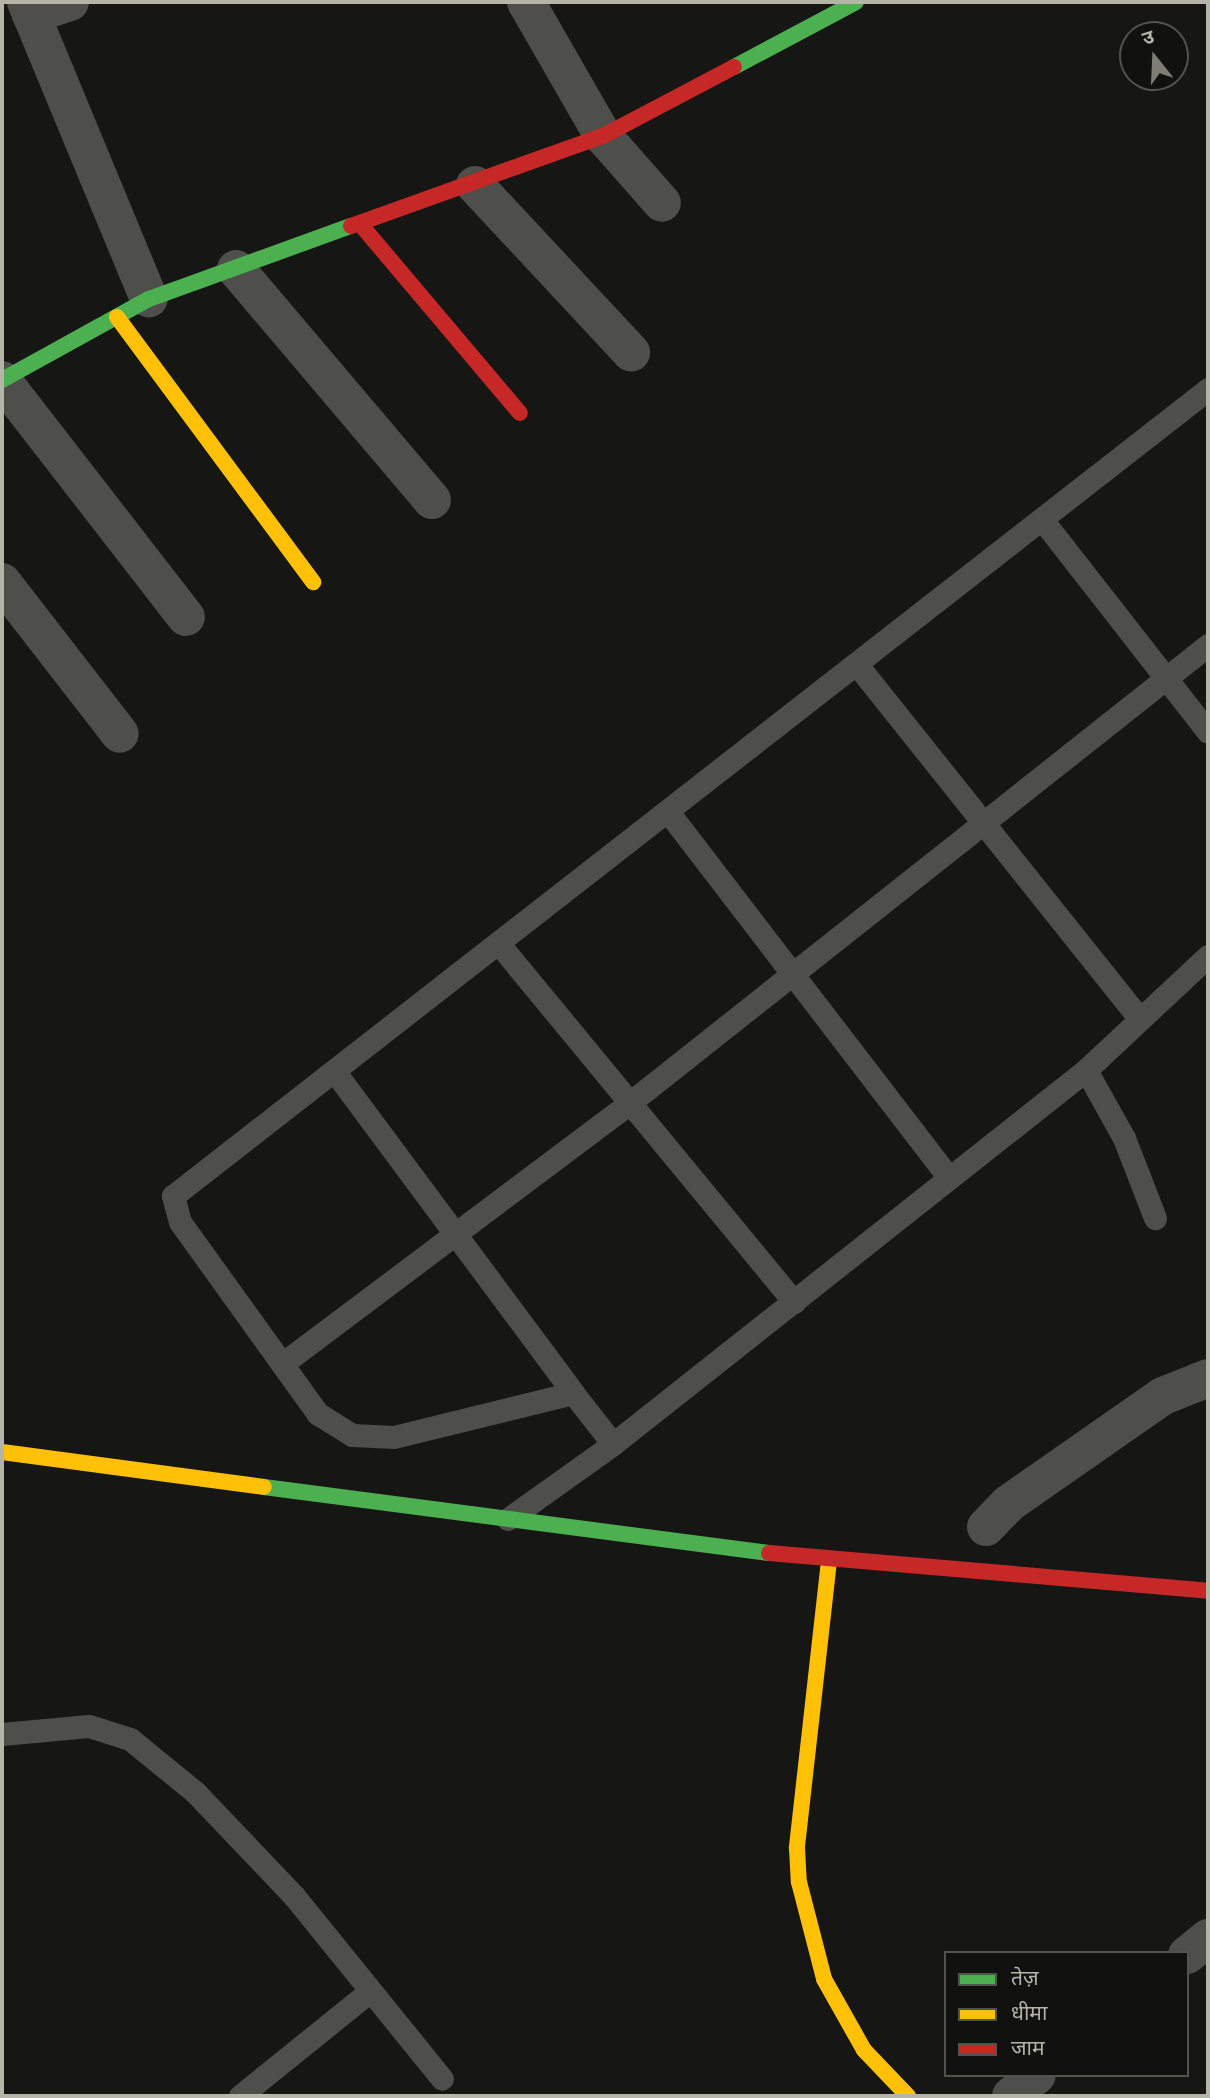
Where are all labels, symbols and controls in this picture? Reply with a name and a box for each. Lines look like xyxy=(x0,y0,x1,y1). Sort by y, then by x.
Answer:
north arrow xyxy=(1119,21,1189,91)
text: उ xyxy=(1139,25,1157,50)
legend xyxy=(944,1951,1189,2077)
text: तेज़ xyxy=(1011,1966,1039,1990)
text: धीमा xyxy=(1011,2001,1047,2025)
text: जाम xyxy=(1011,2036,1045,2060)

